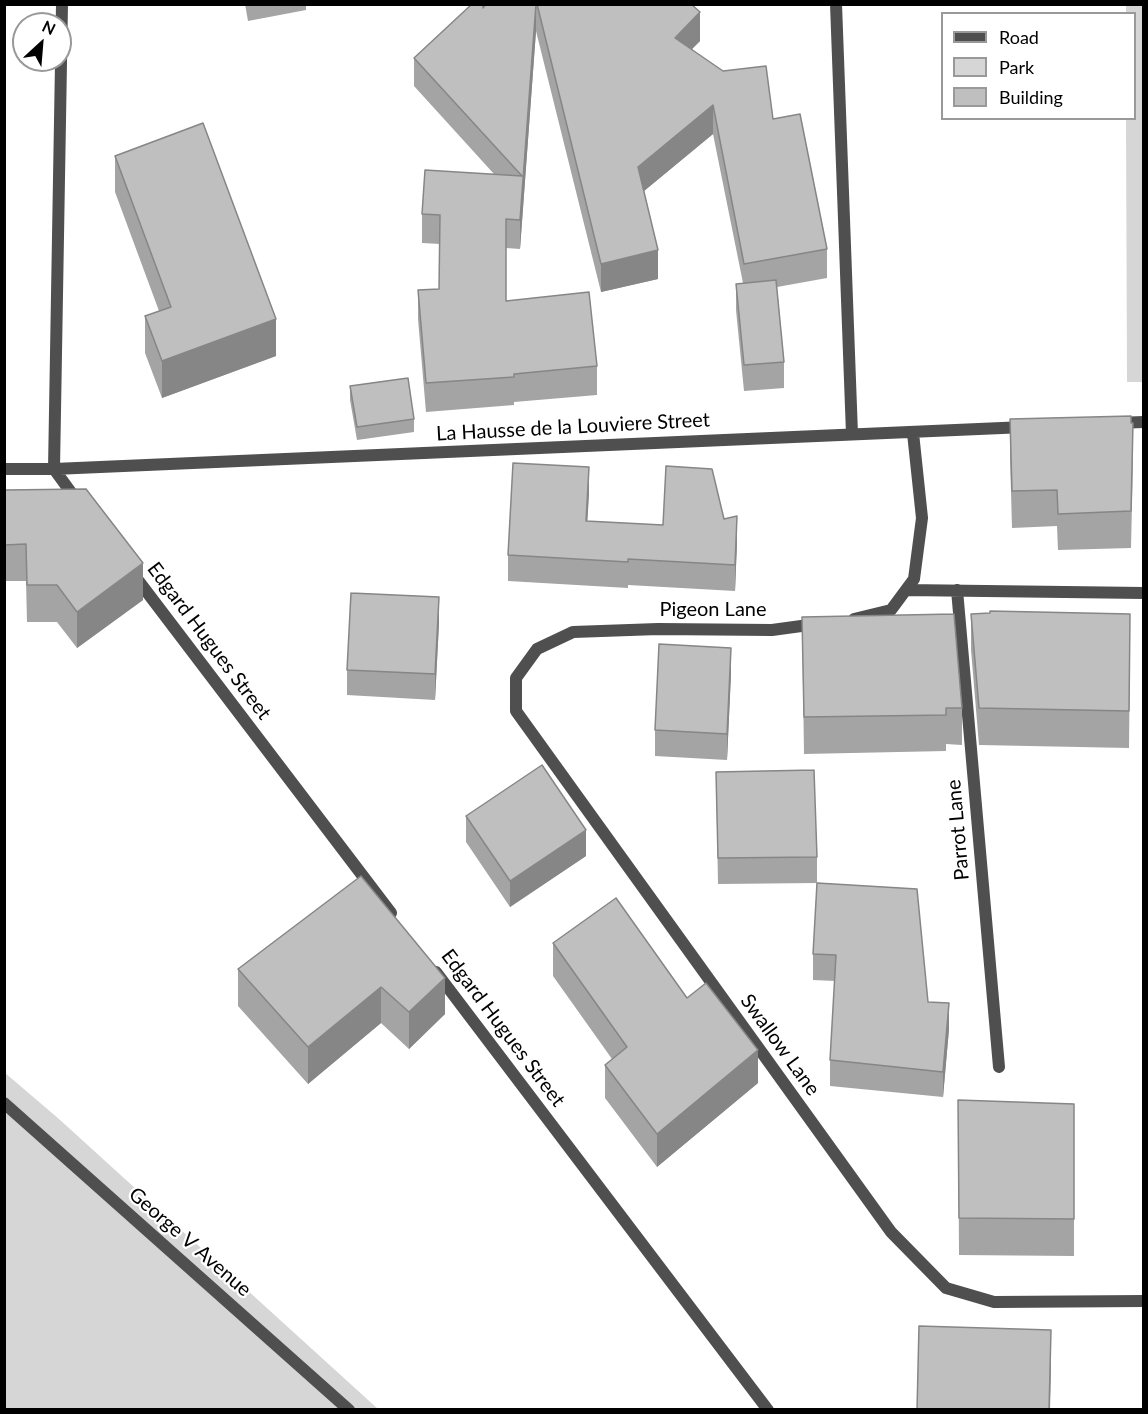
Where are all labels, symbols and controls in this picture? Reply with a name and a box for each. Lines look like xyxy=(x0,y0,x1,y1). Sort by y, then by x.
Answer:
north arrow xyxy=(12,12,72,72)
legend xyxy=(941,12,1136,120)
text: N xyxy=(40,16,59,38)
text: Road xyxy=(999,26,1039,48)
text: Park xyxy=(999,56,1034,78)
text: Building xyxy=(999,86,1063,108)
street label: La Hausse de la Louviere Street xyxy=(436,408,710,446)
street label: Edgard Hugues Street xyxy=(142,558,276,724)
street label: Pigeon Lane xyxy=(659,598,767,622)
street label: Parrot Lane xyxy=(942,779,974,881)
street label: Edgard Hugues Street xyxy=(436,945,570,1111)
street label: Swallow Lane xyxy=(735,990,825,1100)
street label: George V Avenue xyxy=(124,1182,256,1302)

